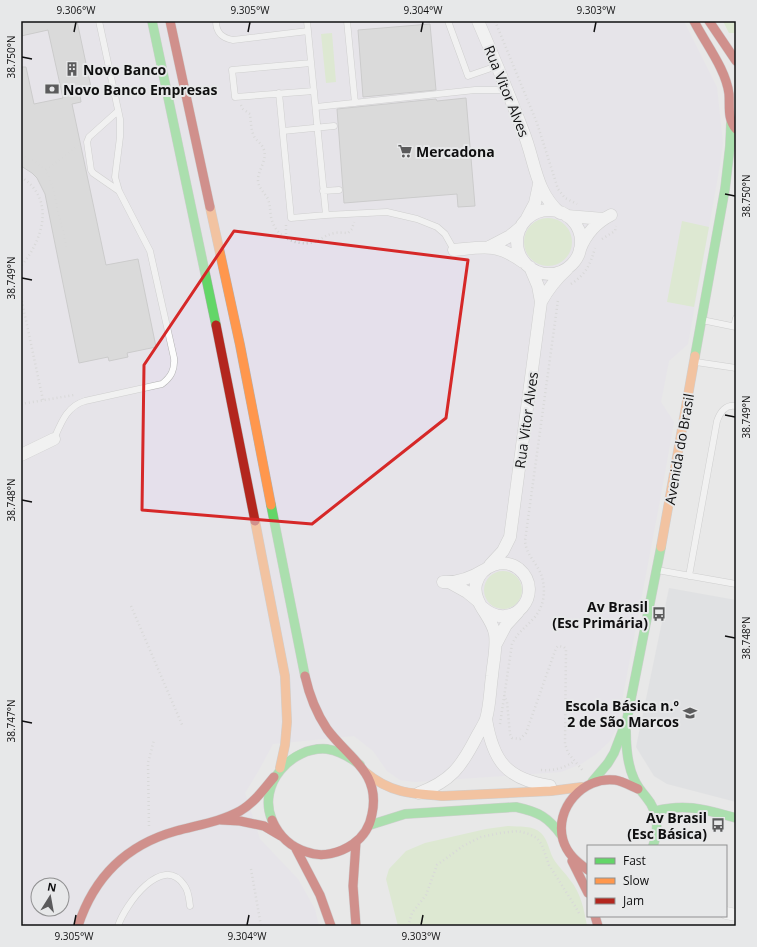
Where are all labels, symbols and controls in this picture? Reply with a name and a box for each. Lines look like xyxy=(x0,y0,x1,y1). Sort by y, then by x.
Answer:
text: 9.306°W xyxy=(56,3,96,17)
text: 9.305°W xyxy=(230,3,270,17)
text: 9.304°W xyxy=(403,3,443,17)
text: 9.303°W xyxy=(576,3,616,17)
text: 38.750°N xyxy=(4,35,18,79)
street label: Rua Vitor Alves xyxy=(480,42,534,140)
place label: Novo Banco xyxy=(83,60,167,79)
building icon: Novo Banco xyxy=(64,61,80,77)
place label: Novo Banco Empresas xyxy=(63,80,217,99)
bank icon: Novo Banco Empresas xyxy=(44,81,60,97)
place label: Mercadona xyxy=(416,142,495,161)
supermarket icon: Mercadona xyxy=(397,143,413,159)
text: 38.750°N xyxy=(739,174,753,218)
text: 38.749°N xyxy=(4,256,18,300)
street label: Rua Vitor Alves xyxy=(510,370,542,469)
street label: Avenida do Brasil xyxy=(660,392,698,506)
text: 38.749°N xyxy=(739,395,753,439)
text: 38.748°N xyxy=(4,478,18,522)
place label: Av Brasil (Esc Primária) xyxy=(552,597,648,632)
bus stop icon: Av Brasil (Esc Primária) xyxy=(651,606,667,622)
text: 38.748°N xyxy=(739,616,753,660)
place label: Escola Básica n.º 2 de São Marcos xyxy=(565,696,680,731)
text: 38.747°N xyxy=(4,699,18,743)
school or university icon: Escola Básica n.º 2 de São Marcos xyxy=(682,705,698,721)
place label: Av Brasil (Esc Básica) xyxy=(627,808,707,843)
bus stop icon: Av Brasil (Esc Básica) xyxy=(710,817,726,833)
legend xyxy=(587,845,727,917)
text: Fast xyxy=(623,852,646,869)
text: Slow xyxy=(623,872,650,889)
north arrow xyxy=(30,877,70,917)
text: N xyxy=(46,878,58,895)
text: Jam xyxy=(622,892,644,909)
text: 9.305°W xyxy=(54,929,94,943)
text: 9.304°W xyxy=(227,929,267,943)
text: 9.303°W xyxy=(401,929,441,943)

